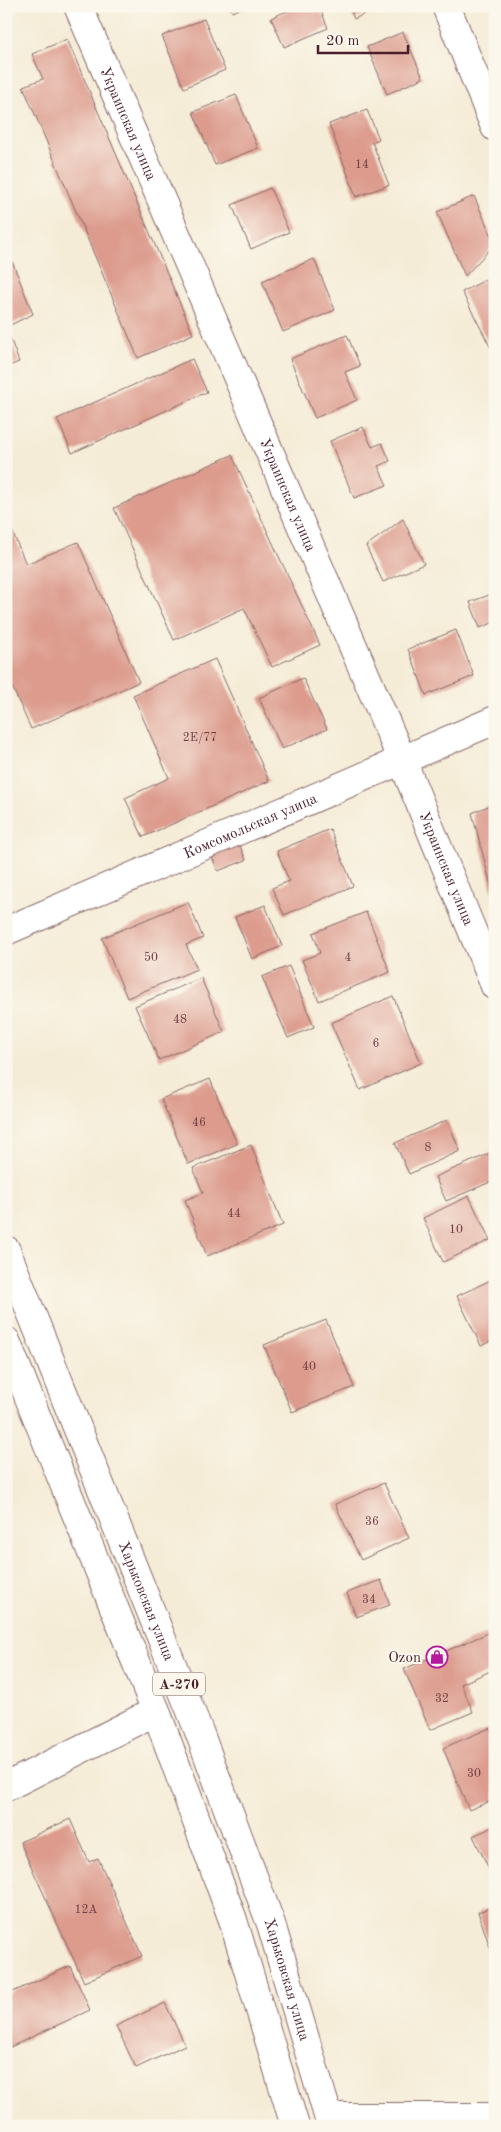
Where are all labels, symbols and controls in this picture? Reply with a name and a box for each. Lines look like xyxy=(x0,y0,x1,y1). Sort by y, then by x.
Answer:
scale bar xyxy=(318,22,408,54)
text: 20 m xyxy=(326,34,360,49)
street label: Украинская улица xyxy=(96,66,158,183)
house number: 14 xyxy=(355,159,369,171)
street label: Украинская улица xyxy=(256,437,318,555)
house number: 2Е/77 xyxy=(183,732,217,744)
street label: Комсомольская улица xyxy=(182,791,320,862)
street label: Украинская улица xyxy=(415,810,475,929)
house number: 50 xyxy=(144,951,158,964)
house number: 4 xyxy=(345,952,352,964)
house number: 48 xyxy=(173,1014,187,1026)
house number: 6 xyxy=(373,1038,380,1050)
house number: 46 xyxy=(192,1117,206,1129)
house number: 8 xyxy=(425,1142,432,1154)
house number: 44 xyxy=(227,1208,241,1220)
house number: 10 xyxy=(449,1224,463,1236)
house number: 40 xyxy=(302,1361,316,1373)
house number: 36 xyxy=(365,1516,379,1528)
street label: Харьковская улица xyxy=(115,1540,176,1664)
house number: 34 xyxy=(362,1594,376,1606)
shop icon: Ozon xyxy=(425,1645,449,1669)
place label: Ozon xyxy=(388,1651,421,1666)
road number: А-270 xyxy=(153,1672,205,1696)
house number: 32 xyxy=(435,1693,449,1705)
house number: 30 xyxy=(467,1768,481,1780)
house number: 12А xyxy=(74,1904,98,1916)
street label: Харьковская улица xyxy=(261,1917,311,2043)

